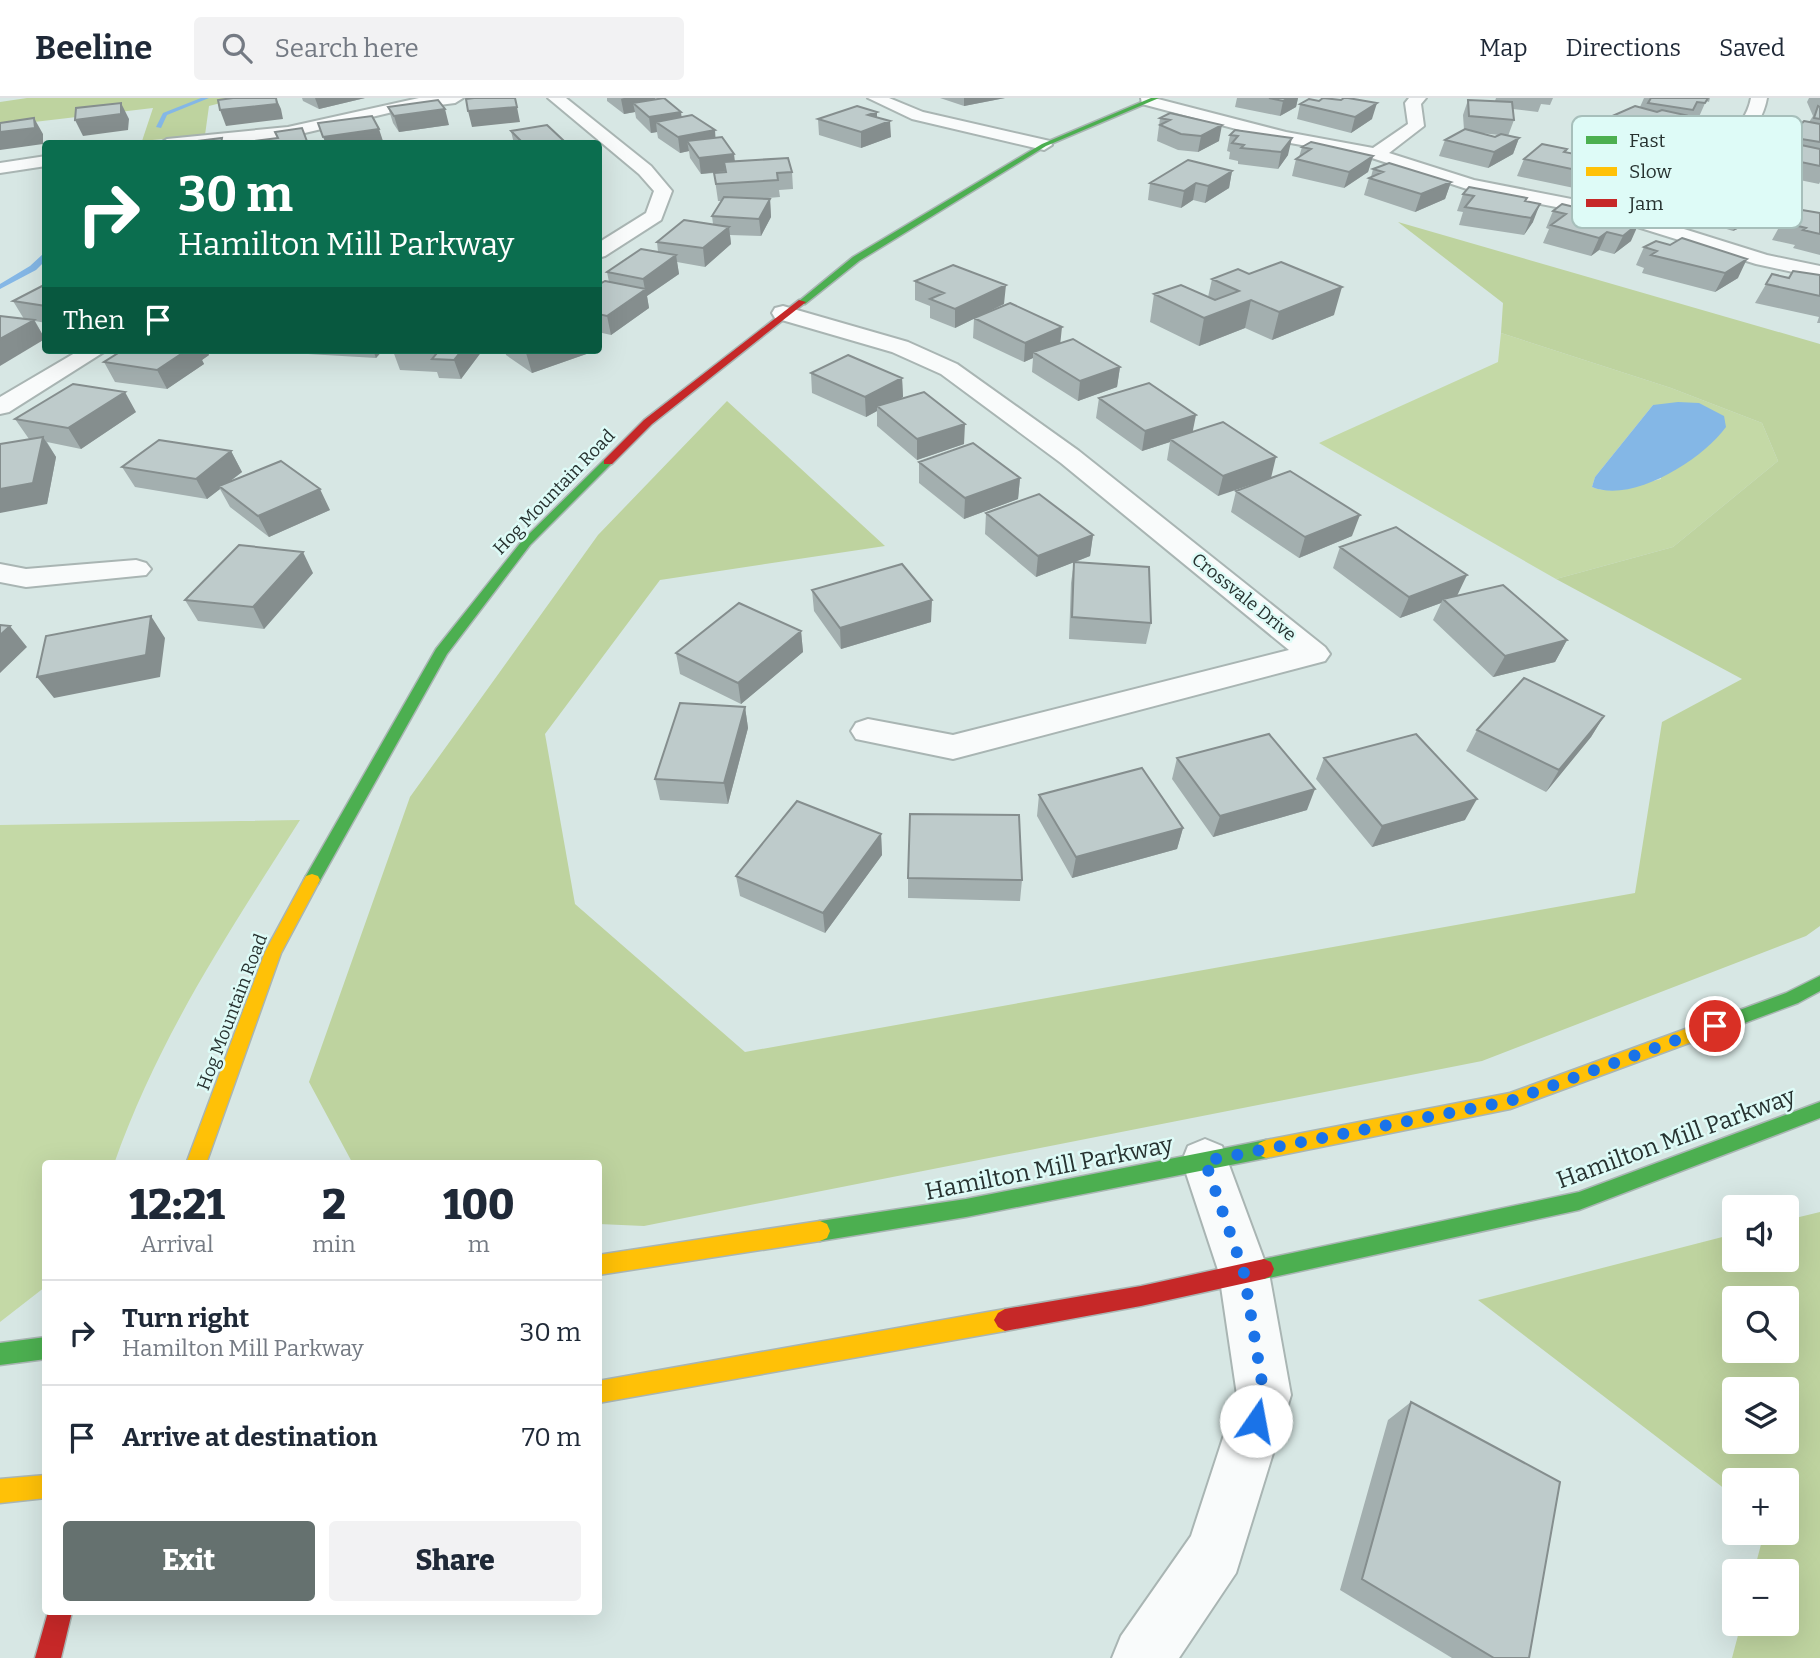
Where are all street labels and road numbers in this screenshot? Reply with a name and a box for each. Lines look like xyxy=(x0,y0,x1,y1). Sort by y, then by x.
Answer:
street label: Hog Mountain Road xyxy=(489,425,620,559)
street label: Crossvale Drive xyxy=(1187,548,1301,646)
street label: Hog Mountain Road xyxy=(192,930,272,1093)
street label: Hamilton Mill Parkway xyxy=(1553,1082,1800,1194)
street label: Hamilton Mill Parkway xyxy=(923,1130,1176,1206)

